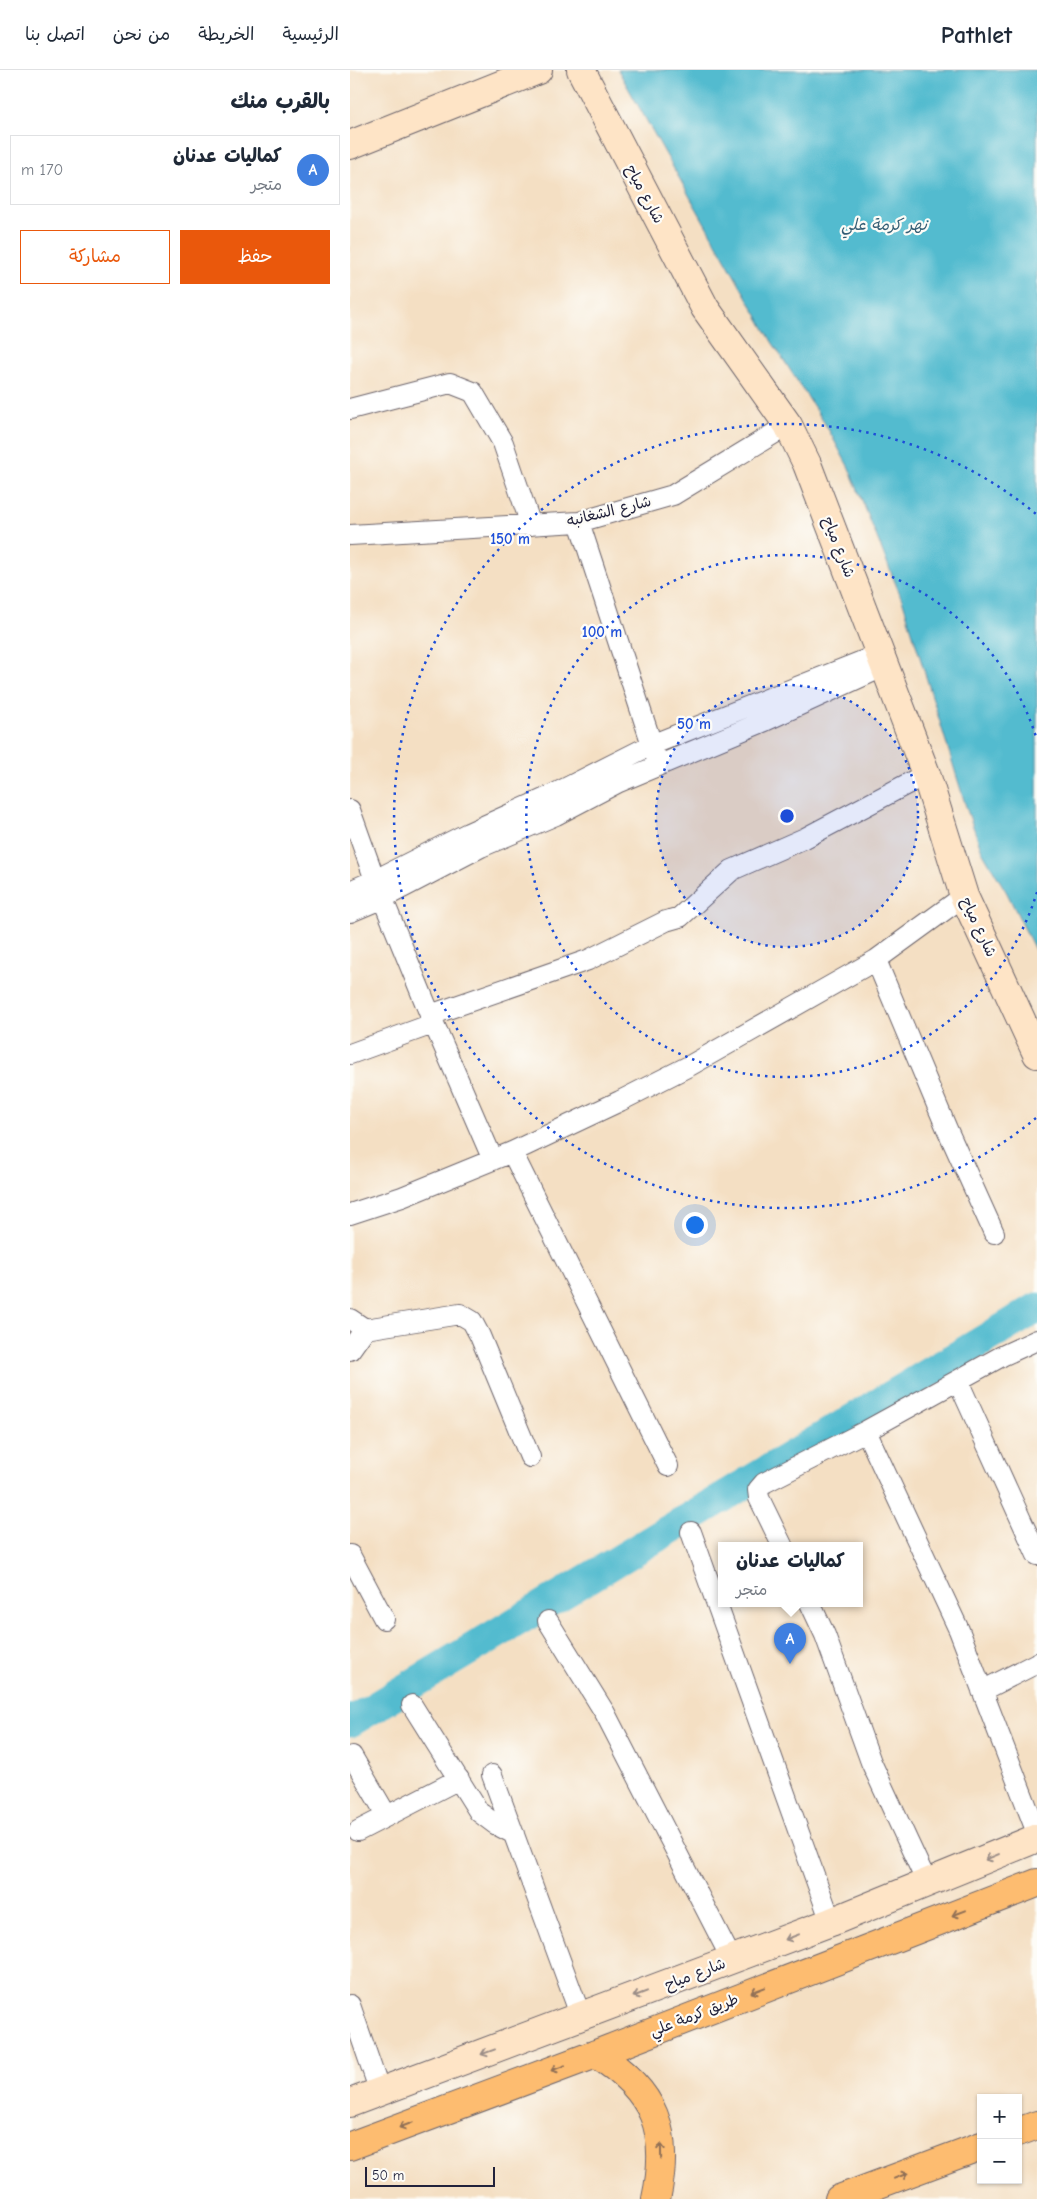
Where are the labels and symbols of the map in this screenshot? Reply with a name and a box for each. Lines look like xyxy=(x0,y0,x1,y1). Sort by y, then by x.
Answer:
street label: شارع مياح xyxy=(621,161,668,227)
water label: نهر كرمة علي xyxy=(841,216,929,239)
street label: شارع الشغانبه xyxy=(565,492,653,531)
street label: شارع مياح xyxy=(818,514,859,580)
text: 150 m xyxy=(490,530,530,548)
text: 100 m xyxy=(582,623,622,641)
text: 50 m xyxy=(677,715,711,733)
centre of rings xyxy=(778,807,796,825)
street label: شارع مياح xyxy=(956,894,1001,960)
your location xyxy=(682,1212,708,1238)
pin: A xyxy=(774,1623,806,1664)
one-way arrow xyxy=(985,1853,1000,1863)
one-way arrow xyxy=(952,1909,967,1918)
one-way arrow xyxy=(785,1933,801,1942)
street label: شارع مياح xyxy=(662,1954,728,1995)
one-way arrow xyxy=(751,1987,766,1996)
street label: طريق كرمة علي xyxy=(647,1990,742,2044)
one-way arrow xyxy=(633,1991,648,2000)
one-way arrow xyxy=(481,2048,496,2057)
one-way arrow xyxy=(551,2064,566,2073)
one-way arrow xyxy=(399,2121,414,2130)
one-way arrow xyxy=(657,2143,666,2159)
scale bar xyxy=(365,2164,495,2187)
one-way arrow xyxy=(893,2171,908,2180)

